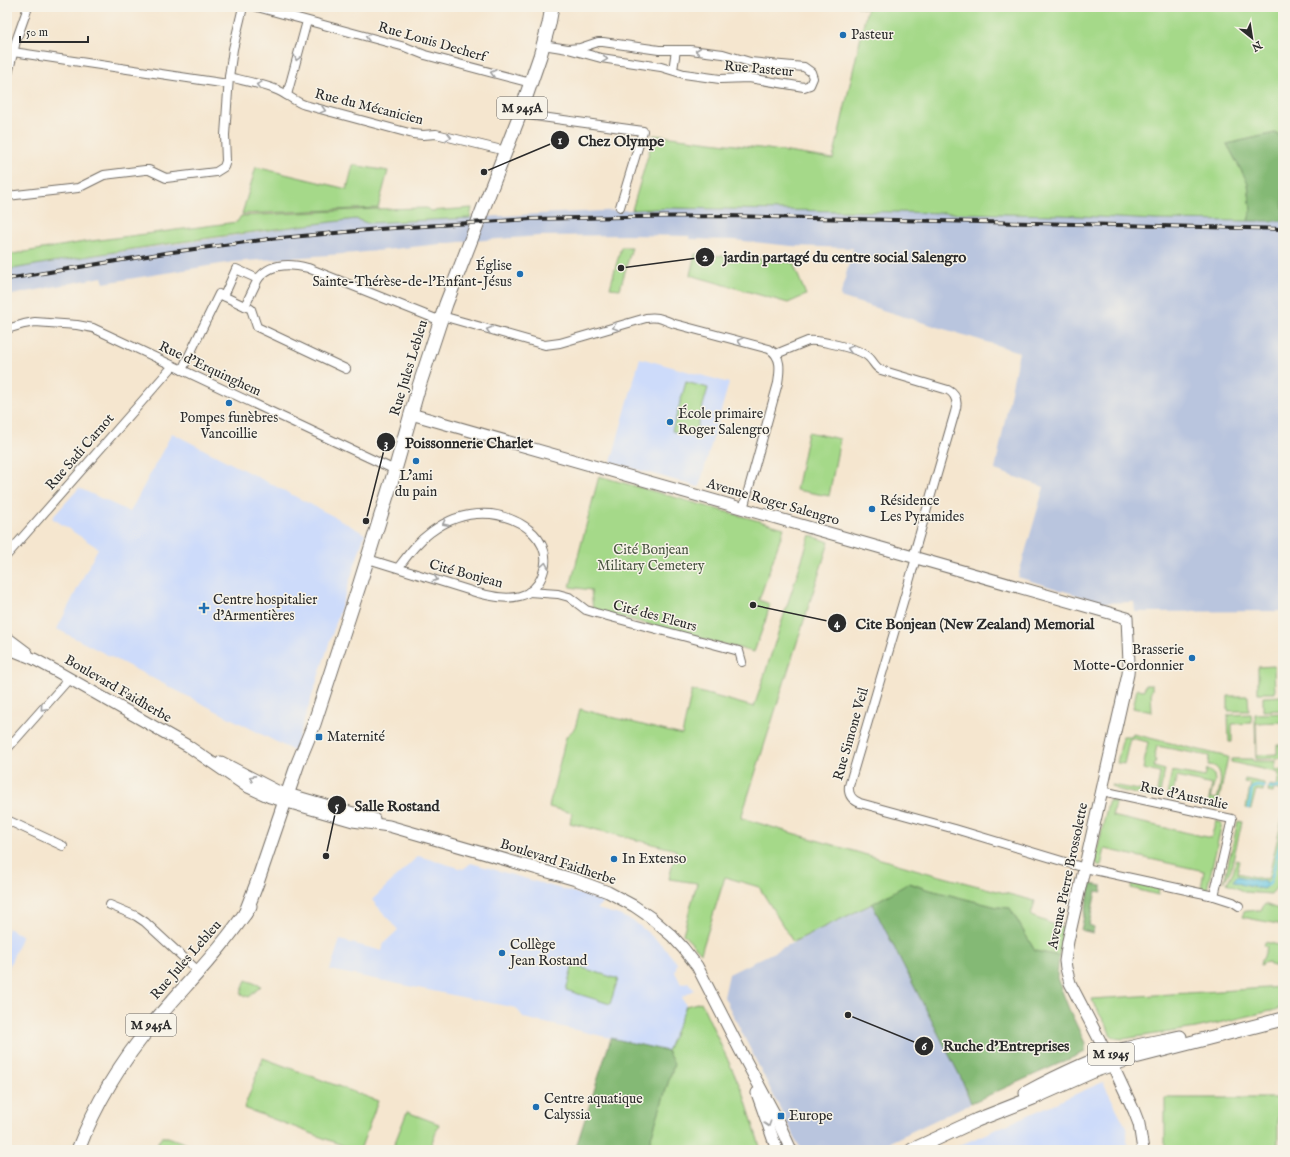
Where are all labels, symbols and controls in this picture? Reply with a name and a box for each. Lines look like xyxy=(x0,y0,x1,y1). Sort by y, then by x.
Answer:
scale bar xyxy=(20,18,88,44)
street label: Rue Louis Decherf xyxy=(376,18,491,67)
north arrow xyxy=(1232,18,1272,58)
text: 50 m xyxy=(26,25,48,40)
place label: Pasteur xyxy=(851,26,894,44)
marker: Pasteur xyxy=(838,30,848,40)
one-way arrow xyxy=(365,34,372,42)
text: N xyxy=(1248,37,1265,54)
one-way arrow xyxy=(695,47,701,56)
one-way arrow xyxy=(293,54,302,61)
one-way arrow xyxy=(602,54,608,63)
street label: Rue Pasteur xyxy=(723,57,795,81)
one-way arrow xyxy=(490,69,497,78)
one-way arrow xyxy=(256,81,262,89)
street label: Rue du Mécanicien xyxy=(313,85,426,129)
road number: M 945A xyxy=(497,97,547,119)
one-way arrow xyxy=(319,105,326,114)
callout: Chez Olympe xyxy=(550,127,672,154)
one-way arrow xyxy=(446,132,452,140)
text: Chez Olympe xyxy=(578,132,664,151)
text: 1 xyxy=(558,133,563,148)
callout: jardin partagé du centre social Salengro xyxy=(695,243,974,270)
text: jardin partagé du centre social Salengro xyxy=(722,248,966,267)
text: 2 xyxy=(702,250,708,265)
place label: Église Sainte-Thérèse-de-l'Enfant-Jésus xyxy=(312,256,513,291)
marker: Église Sainte-Thérèse-de-l'Enfant-Jésus xyxy=(515,269,525,279)
street label: Rue Jules Lebleu xyxy=(386,318,432,418)
one-way arrow xyxy=(612,322,619,331)
one-way arrow xyxy=(486,326,493,335)
street label: Rue d'Erquinghem xyxy=(156,337,264,401)
one-way arrow xyxy=(737,338,743,346)
one-way arrow xyxy=(847,345,854,354)
marker: Pompes funèbres Vancoillie xyxy=(224,398,234,408)
place label: École primaire Roger Salengro xyxy=(678,404,770,439)
place label: Pompes funèbres Vancoillie xyxy=(180,409,278,443)
street label: Rue Sadi Carnot xyxy=(42,410,118,494)
marker: École primaire Roger Salengro xyxy=(665,417,675,427)
callout: Poissonnerie Charlet xyxy=(376,429,541,456)
text: Poissonnerie Charlet xyxy=(405,434,534,453)
text: 3 xyxy=(384,436,388,451)
marker: L’ami du pain xyxy=(411,456,421,466)
place label: L’ami du pain xyxy=(395,467,438,501)
street label: Avenue Roger Salengro xyxy=(704,474,842,530)
place label: Résidence Les Pyramides xyxy=(880,492,964,526)
marker: Résidence Les Pyramides xyxy=(867,504,877,514)
one-way arrow xyxy=(442,518,450,526)
park label: Cité Bonjean Military Cemetery xyxy=(597,541,705,575)
street label: Cité Bonjean xyxy=(427,556,505,593)
one-way arrow xyxy=(540,562,549,568)
one-way arrow xyxy=(431,574,438,583)
place label: Centre hospitalier d'Armentières xyxy=(213,591,317,625)
street label: Cité des Fleurs xyxy=(611,596,699,636)
marker: Centre hospitalier d'Armentières xyxy=(198,602,210,614)
callout: Cite Bonjean (New Zealand) Memorial xyxy=(827,610,1102,637)
text: Cite Bonjean (New Zealand) Memorial xyxy=(856,615,1095,634)
text: 4 xyxy=(834,616,841,631)
place label: Brasserie Motte-Cordonnier xyxy=(1073,641,1185,675)
street label: Boulevard Faidherbe xyxy=(61,651,175,727)
marker: Brasserie Motte-Cordonnier xyxy=(1187,653,1197,663)
street label: Rue Simone Veil xyxy=(829,685,873,783)
one-way arrow xyxy=(41,703,48,711)
place label: Maternité xyxy=(327,728,386,746)
marker: Maternité xyxy=(314,732,324,742)
one-way arrow xyxy=(248,775,256,782)
street label: Rue d'Australie xyxy=(1138,778,1230,814)
callout: Salle Rostand xyxy=(327,792,447,819)
text: Salle Rostand xyxy=(355,797,440,816)
text: 5 xyxy=(335,799,340,814)
street label: Avenue Pierre Brossolette xyxy=(1043,801,1092,952)
street label: Boulevard Faidherbe xyxy=(498,835,619,889)
place label: In Extenso xyxy=(622,850,687,868)
marker: In Extenso xyxy=(609,854,619,864)
street label: Rue Jules Lebleu xyxy=(147,917,225,1003)
place label: Collège Jean Rostand xyxy=(508,936,588,970)
marker: Collège Jean Rostand xyxy=(497,948,507,958)
road number: M 945A xyxy=(126,1014,176,1036)
callout: Ruche d'Entreprises xyxy=(914,1032,1077,1059)
text: Ruche d'Entreprises xyxy=(943,1037,1070,1056)
text: 6 xyxy=(921,1039,927,1054)
road number: M 1945 xyxy=(1088,1043,1134,1065)
place label: Centre aquatique Calyssia xyxy=(544,1090,643,1124)
marker: Centre aquatique Calyssia xyxy=(531,1102,541,1112)
place label: Europe xyxy=(789,1107,833,1125)
marker: Europe xyxy=(776,1111,786,1121)
one-way arrow xyxy=(763,1121,772,1128)

